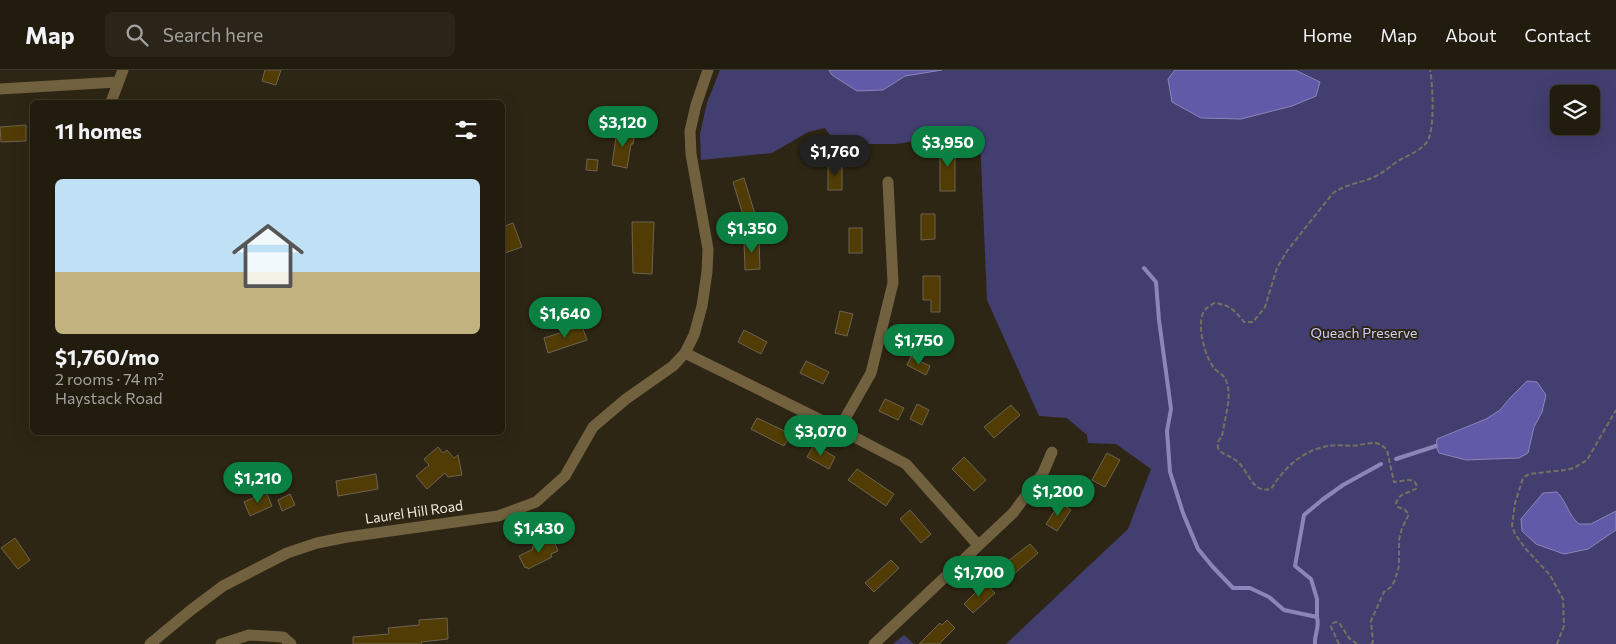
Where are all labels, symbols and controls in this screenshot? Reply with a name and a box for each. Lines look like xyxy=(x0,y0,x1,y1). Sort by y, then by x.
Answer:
search box xyxy=(105,12,455,57)
text: Map xyxy=(25,20,75,49)
icon: search xyxy=(123,21,151,49)
text: Search here xyxy=(163,23,263,46)
text: Home xyxy=(1303,24,1352,46)
text: Map xyxy=(1380,24,1417,46)
text: About xyxy=(1445,24,1497,46)
text: Contact xyxy=(1525,24,1591,46)
map controls xyxy=(1550,85,1600,135)
button: layers xyxy=(1550,85,1600,135)
pin: $3,120 xyxy=(582,106,664,148)
text: $3,120 xyxy=(599,112,647,131)
icon: filters xyxy=(452,116,480,144)
text: 11 homes xyxy=(55,118,142,143)
pin: $3,950 xyxy=(907,126,989,168)
text: $3,950 xyxy=(922,132,974,151)
pin: $1,760 xyxy=(794,134,876,177)
text: $1,760 xyxy=(810,141,860,160)
icon: home xyxy=(223,211,313,301)
pin: $1,350 xyxy=(711,212,793,254)
text: $1,350 xyxy=(727,218,777,237)
pin: $1,640 xyxy=(524,296,606,339)
text: $1,640 xyxy=(540,303,590,322)
pin: $1,750 xyxy=(878,324,960,366)
park label: Queach Preserve xyxy=(1311,324,1417,341)
text: $1,750 xyxy=(895,330,943,349)
text: $1,760/mo xyxy=(55,344,159,369)
text: 2 rooms · 74 m² xyxy=(55,369,164,388)
text: Haystack Road xyxy=(55,388,163,407)
pin: $3,070 xyxy=(780,414,862,457)
text: $3,070 xyxy=(795,421,847,440)
pin: $1,210 xyxy=(217,462,299,504)
text: $1,210 xyxy=(234,468,282,487)
pin: $1,200 xyxy=(1017,474,1099,517)
text: $1,200 xyxy=(1033,481,1083,500)
street label: Laurel Hill Road xyxy=(364,496,464,527)
pin: $1,430 xyxy=(498,512,580,554)
text: $1,430 xyxy=(514,518,564,537)
pin: $1,700 xyxy=(938,556,1020,598)
text: $1,700 xyxy=(954,562,1004,581)

